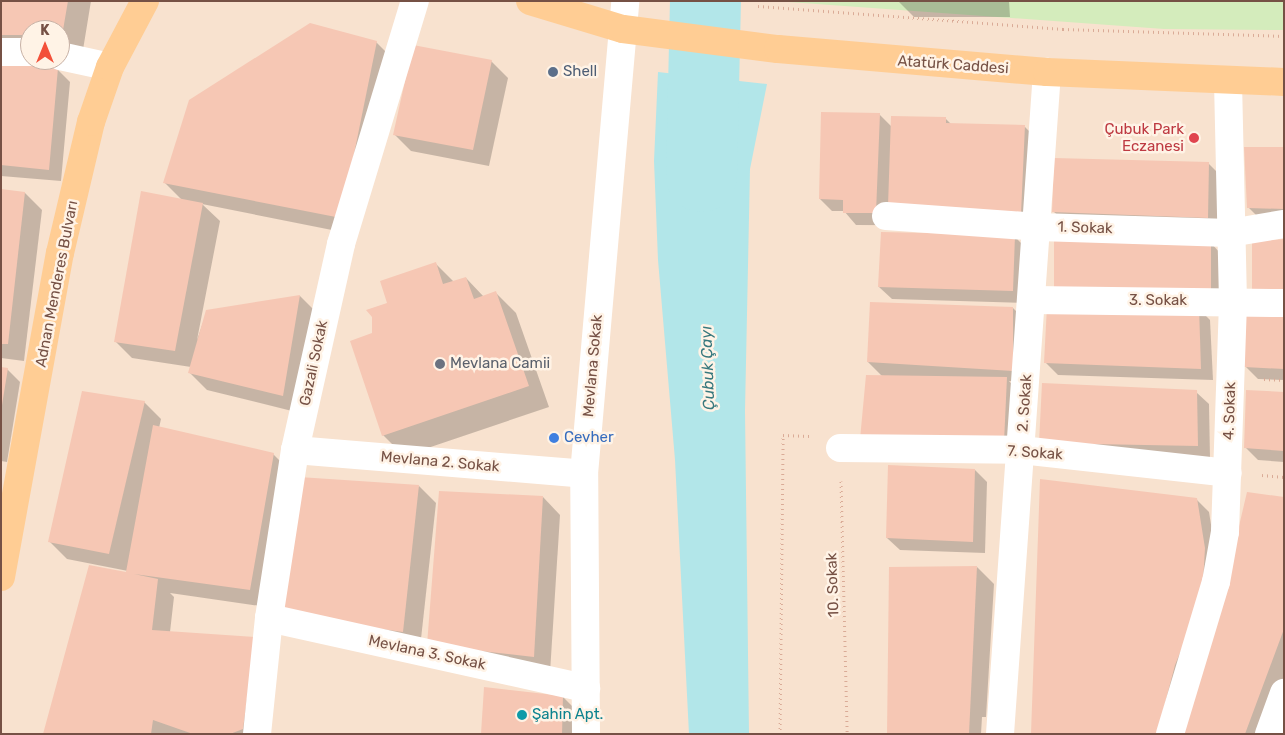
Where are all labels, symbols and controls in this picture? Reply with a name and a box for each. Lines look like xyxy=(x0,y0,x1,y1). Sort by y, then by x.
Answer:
north arrow xyxy=(20,20,70,70)
text: K xyxy=(40,22,50,39)
street label: Atatürk Caddesi xyxy=(897,52,1009,78)
place label: Shell xyxy=(563,63,597,81)
marker: Shell xyxy=(547,66,559,78)
place label: Çubuk Park Eczanesi xyxy=(1104,120,1184,155)
marker: Çubuk Park Eczanesi xyxy=(1188,132,1200,144)
street label: Adnan Menderes Bulvarı xyxy=(32,199,82,369)
street label: 1. Sokak xyxy=(1057,218,1113,238)
street label: 3. Sokak xyxy=(1129,292,1187,310)
street label: Mevlana Sokak xyxy=(580,314,606,418)
street label: Gazali Sokak xyxy=(296,319,332,407)
water label: Çubuk Çayı xyxy=(697,325,719,411)
place label: Mevlana Camii xyxy=(450,355,550,373)
marker: Mevlana Camii xyxy=(434,358,446,370)
street label: 2. Sokak xyxy=(1014,374,1036,432)
street label: 4. Sokak xyxy=(1220,382,1240,440)
place label: Cevher xyxy=(564,429,614,447)
marker: Cevher xyxy=(548,432,560,444)
street label: 7. Sokak xyxy=(1007,442,1063,464)
street label: Mevlana 2. Sokak xyxy=(380,448,500,476)
street label: 10. Sokak xyxy=(823,552,843,618)
street label: Mevlana 3. Sokak xyxy=(367,632,487,674)
place label: Şahin Apt. xyxy=(532,706,604,724)
marker: Şahin Apt. xyxy=(516,709,528,721)

